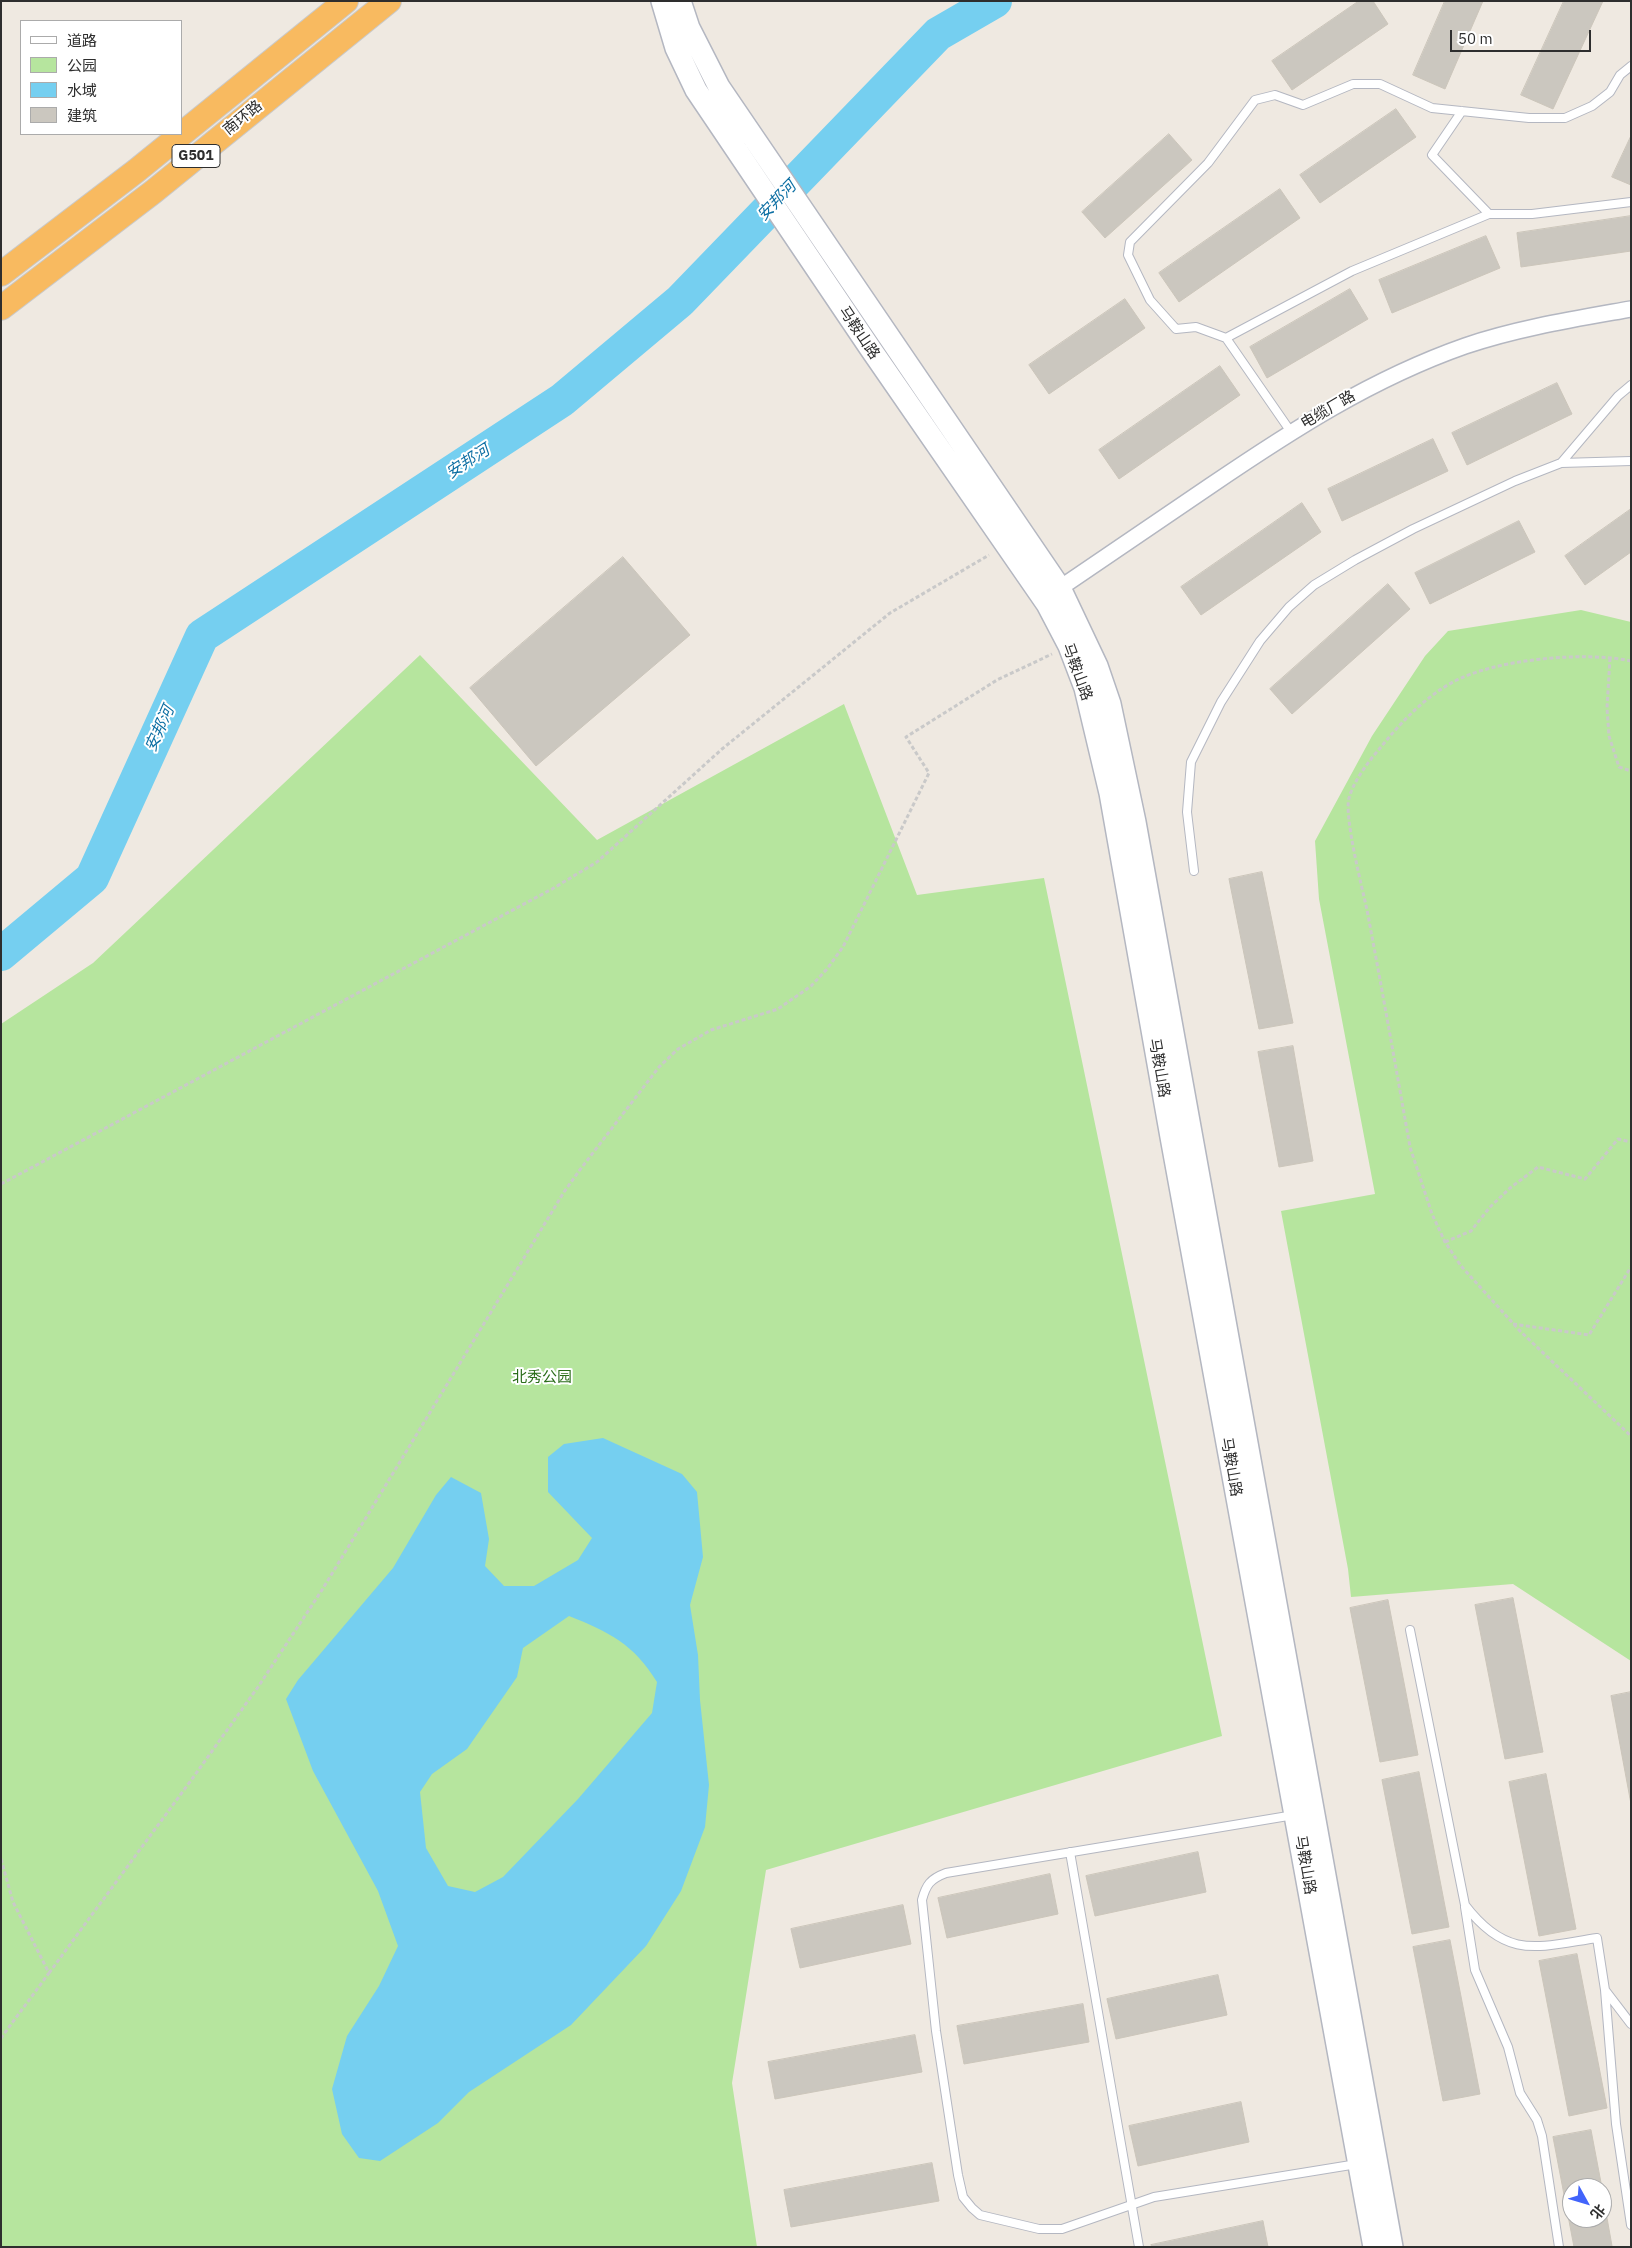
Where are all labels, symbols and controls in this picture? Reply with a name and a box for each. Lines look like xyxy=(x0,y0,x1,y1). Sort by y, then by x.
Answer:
legend xyxy=(20,20,182,135)
scale bar xyxy=(1452,20,1593,52)
text: 50 m xyxy=(1458,29,1493,48)
text: 道路 xyxy=(67,31,97,50)
text: 公园 xyxy=(67,56,97,75)
text: 水域 xyxy=(67,81,97,100)
street label: 南环路 xyxy=(220,97,266,139)
text: 建筑 xyxy=(67,106,97,125)
road number: G501 xyxy=(172,144,220,168)
water label: 安邦河 xyxy=(753,177,801,225)
street label: 马鞍山路 xyxy=(835,303,883,363)
street label: 电缆厂路 xyxy=(1298,387,1358,433)
water label: 安邦河 xyxy=(443,441,493,483)
street label: 马鞍山路 xyxy=(1058,641,1096,703)
water label: 安邦河 xyxy=(141,703,179,755)
street label: 马鞍山路 xyxy=(1145,1037,1173,1099)
park label: 北秀公园 xyxy=(512,1369,572,1387)
street label: 马鞍山路 xyxy=(1217,1436,1245,1498)
street label: 马鞍山路 xyxy=(1291,1834,1319,1896)
north arrow xyxy=(1562,2178,1612,2228)
text: 北 xyxy=(1586,2201,1609,2223)

